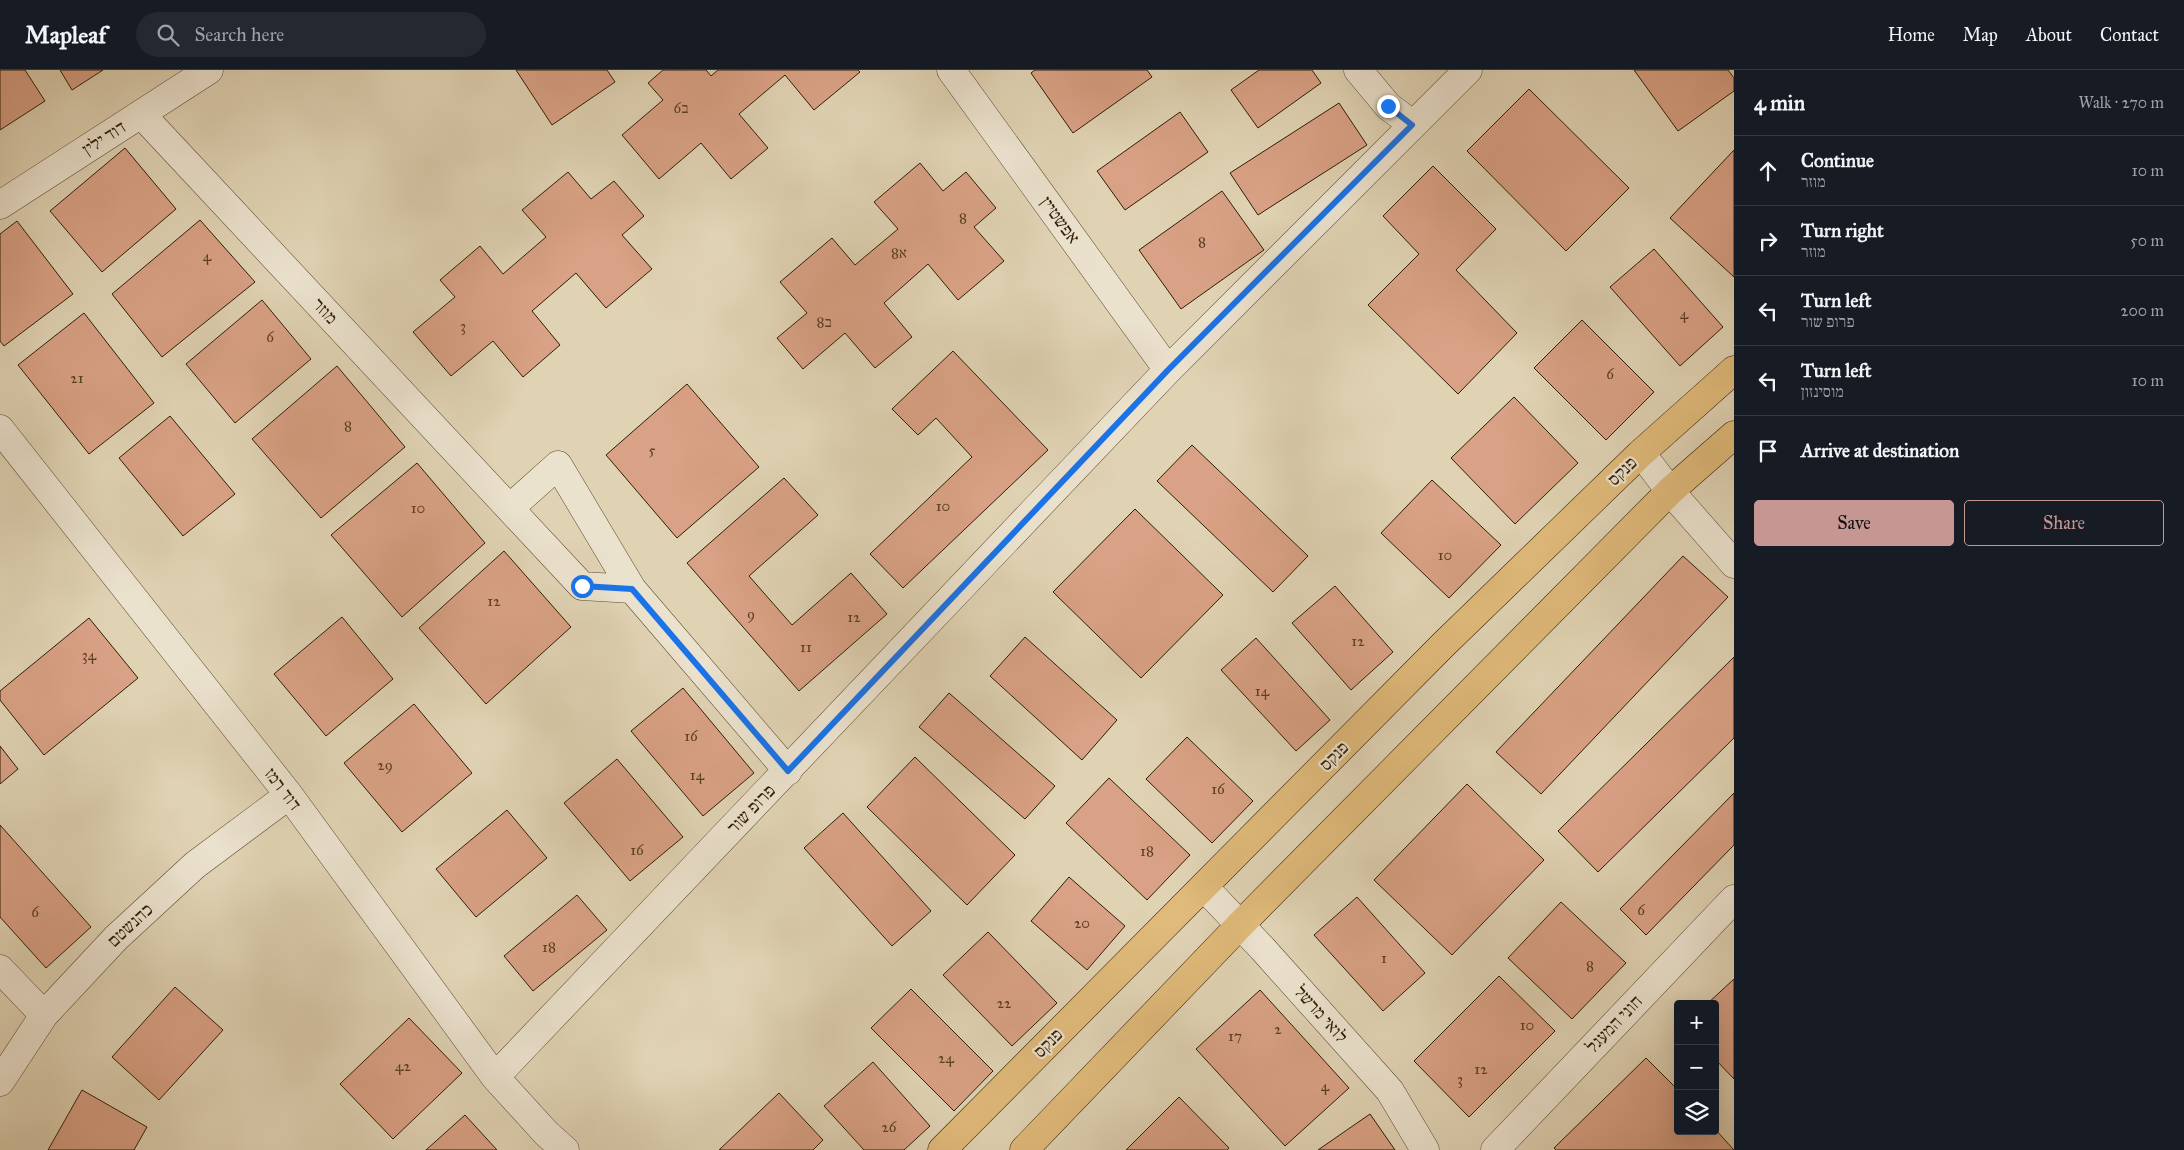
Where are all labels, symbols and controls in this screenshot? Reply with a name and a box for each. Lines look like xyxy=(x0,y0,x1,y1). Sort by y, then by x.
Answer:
search box xyxy=(136,12,486,57)
text: Mapleaf xyxy=(25,20,106,50)
icon: search xyxy=(154,21,182,49)
text: Search here xyxy=(194,23,284,46)
text: Home xyxy=(1888,24,1935,46)
text: Map xyxy=(1963,24,1998,46)
text: About xyxy=(2026,24,2072,46)
text: Contact xyxy=(2100,24,2159,46)
text: 4 min xyxy=(1754,90,1805,116)
text: Walk · 270 m xyxy=(2078,93,2164,112)
route end xyxy=(1377,95,1400,118)
house number: 6ב xyxy=(674,99,688,117)
street label: דוד ילין xyxy=(78,116,130,160)
text: Continue xyxy=(1801,149,1874,172)
icon: ahead xyxy=(1754,157,1782,185)
text: 10 m xyxy=(2132,161,2164,180)
text: מוזר xyxy=(1801,172,1826,191)
street label: אפשטיין xyxy=(1035,192,1085,248)
house number: 8 xyxy=(959,209,967,227)
text: Turn right xyxy=(1801,219,1884,242)
icon: right xyxy=(1754,227,1782,255)
text: 50 m xyxy=(2130,231,2164,250)
house number: 8 xyxy=(1198,233,1206,251)
text: מוזר xyxy=(1801,242,1826,261)
house number: 8א xyxy=(891,244,907,262)
house number: 4 xyxy=(203,247,212,265)
text: Turn left xyxy=(1801,289,1871,312)
street label: מוזר xyxy=(307,293,343,329)
icon: left xyxy=(1754,297,1782,325)
text: 200 m xyxy=(2121,301,2164,320)
house number: 4 xyxy=(1680,305,1689,323)
text: פרופ שור xyxy=(1801,312,1854,331)
house number: 8ב xyxy=(816,313,832,331)
house number: 3 xyxy=(460,317,466,335)
house number: 6 xyxy=(266,328,275,346)
text: Turn left xyxy=(1801,359,1871,382)
house number: 6 xyxy=(1606,365,1615,383)
icon: left xyxy=(1754,367,1782,395)
house number: 21 xyxy=(70,369,84,387)
text: 10 m xyxy=(2132,371,2164,390)
text: מוסינזון xyxy=(1801,382,1844,401)
house number: 8 xyxy=(344,417,352,435)
icon: arrive xyxy=(1754,437,1782,465)
text: Arrive at destination xyxy=(1801,439,1959,462)
house number: 5 xyxy=(649,441,656,459)
street label: פנקס xyxy=(1603,452,1641,490)
house number: 10 xyxy=(936,497,950,515)
house number: 10 xyxy=(411,499,425,517)
button: Save xyxy=(1754,500,1954,546)
button: Share xyxy=(1964,500,2164,546)
house number: 10 xyxy=(1438,546,1452,564)
route start xyxy=(571,575,594,598)
house number: 12 xyxy=(487,592,501,610)
house number: 9 xyxy=(747,605,755,623)
house number: 12 xyxy=(847,608,861,626)
house number: 12 xyxy=(1351,632,1365,650)
house number: 11 xyxy=(800,638,812,656)
house number: 34 xyxy=(82,646,97,664)
house number: 14 xyxy=(1255,682,1270,700)
house number: 16 xyxy=(684,727,699,745)
street label: פנקס xyxy=(1315,737,1353,775)
house number: 29 xyxy=(377,756,393,774)
street label: דוד רמז xyxy=(260,763,306,815)
house number: 14 xyxy=(690,766,705,784)
street label: פרופ שור xyxy=(722,780,780,838)
house number: 16 xyxy=(1211,780,1226,798)
house number: 16 xyxy=(630,841,645,859)
house number: 18 xyxy=(1140,842,1154,860)
street label: כהנשטם xyxy=(103,898,157,952)
house number: 6 xyxy=(1637,901,1646,919)
house number: 6 xyxy=(31,903,40,921)
house number: 20 xyxy=(1074,914,1090,932)
house number: 18 xyxy=(542,938,556,956)
house number: 1 xyxy=(1381,949,1387,967)
house number: 8 xyxy=(1586,957,1594,975)
street label: לואי מרשל xyxy=(1289,981,1353,1047)
street label: חוני המעגל xyxy=(1581,990,1647,1058)
house number: 22 xyxy=(997,994,1012,1012)
map controls xyxy=(1674,1000,1719,1135)
button: + xyxy=(1674,1000,1719,1045)
house number: 10 xyxy=(1520,1016,1534,1034)
house number: 2 xyxy=(1274,1020,1282,1038)
street label: פנקס xyxy=(1029,1024,1067,1062)
house number: 17 xyxy=(1228,1027,1242,1045)
button: − xyxy=(1674,1045,1719,1090)
house number: 24 xyxy=(938,1049,955,1067)
house number: 42 xyxy=(395,1057,411,1075)
house number: 12 xyxy=(1474,1060,1488,1078)
house number: 3 xyxy=(1457,1070,1463,1088)
house number: 4 xyxy=(1321,1077,1330,1095)
button: layers xyxy=(1674,1090,1719,1135)
house number: 26 xyxy=(881,1118,898,1136)

